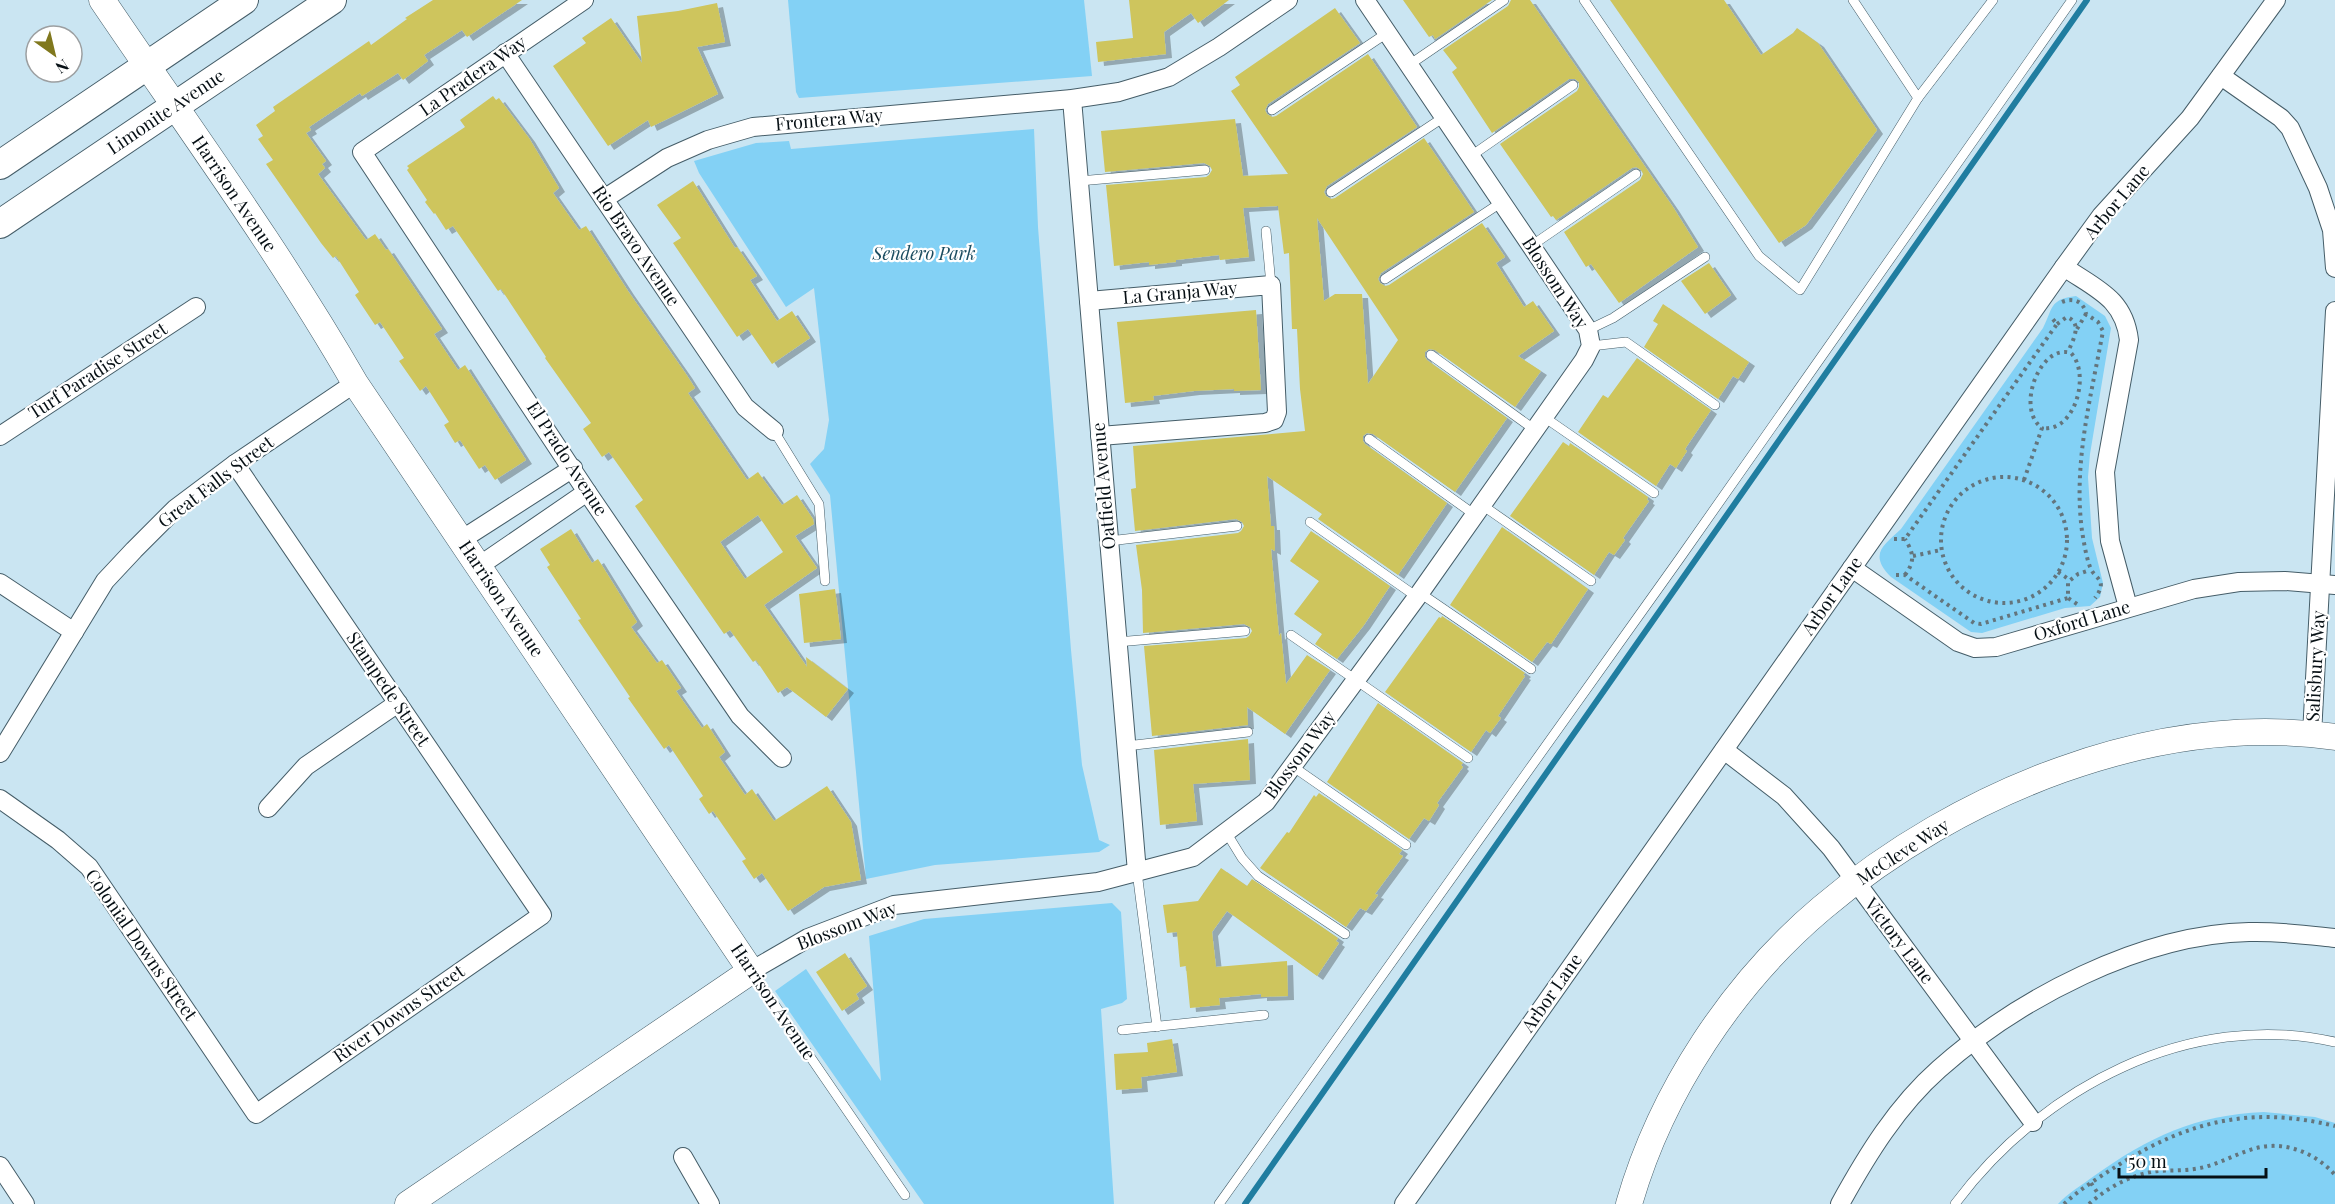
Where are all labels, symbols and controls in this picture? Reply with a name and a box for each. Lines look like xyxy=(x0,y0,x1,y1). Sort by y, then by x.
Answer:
north arrow xyxy=(24,24,84,84)
street label: La Pradera Way xyxy=(414,30,530,121)
text: N xyxy=(52,55,73,79)
street label: Limonite Avenue xyxy=(102,63,229,159)
street label: Frontera Way xyxy=(774,102,884,136)
street label: Harrison Avenue xyxy=(187,130,283,256)
street label: Arbor Lane xyxy=(2077,159,2155,245)
street label: Rio Bravo Avenue xyxy=(587,180,686,311)
street label: Blossom Way xyxy=(1517,232,1595,333)
park label: Sendero Park xyxy=(871,241,976,265)
street label: La Granja Way xyxy=(1122,275,1238,309)
street label: Turf Paradise Street xyxy=(23,316,172,424)
street label: El Prado Avenue xyxy=(522,397,614,520)
street label: Oatfield Avenue xyxy=(1085,421,1121,551)
street label: Great Falls Street xyxy=(153,429,279,533)
street label: Harrison Avenue xyxy=(454,535,550,661)
street label: Arbor Lane xyxy=(1795,551,1867,640)
street label: Oxford Lane xyxy=(2030,594,2133,646)
street label: Salisbury Way xyxy=(2300,610,2330,722)
street label: Stampede Street xyxy=(342,627,436,751)
street label: Blossom Way xyxy=(1258,705,1340,804)
street label: McCleve Way xyxy=(1852,812,1953,890)
street label: Colonial Downs Street xyxy=(80,864,204,1025)
street label: Victory Lane xyxy=(1859,892,1940,988)
street label: Blossom Way xyxy=(793,895,900,955)
street label: Harrison Avenue xyxy=(726,938,822,1064)
street label: Arbor Lane xyxy=(1515,948,1587,1037)
street label: River Downs Street xyxy=(328,959,469,1067)
scale bar xyxy=(2119,1141,2266,1179)
text: 50 m xyxy=(2128,1149,2167,1173)

